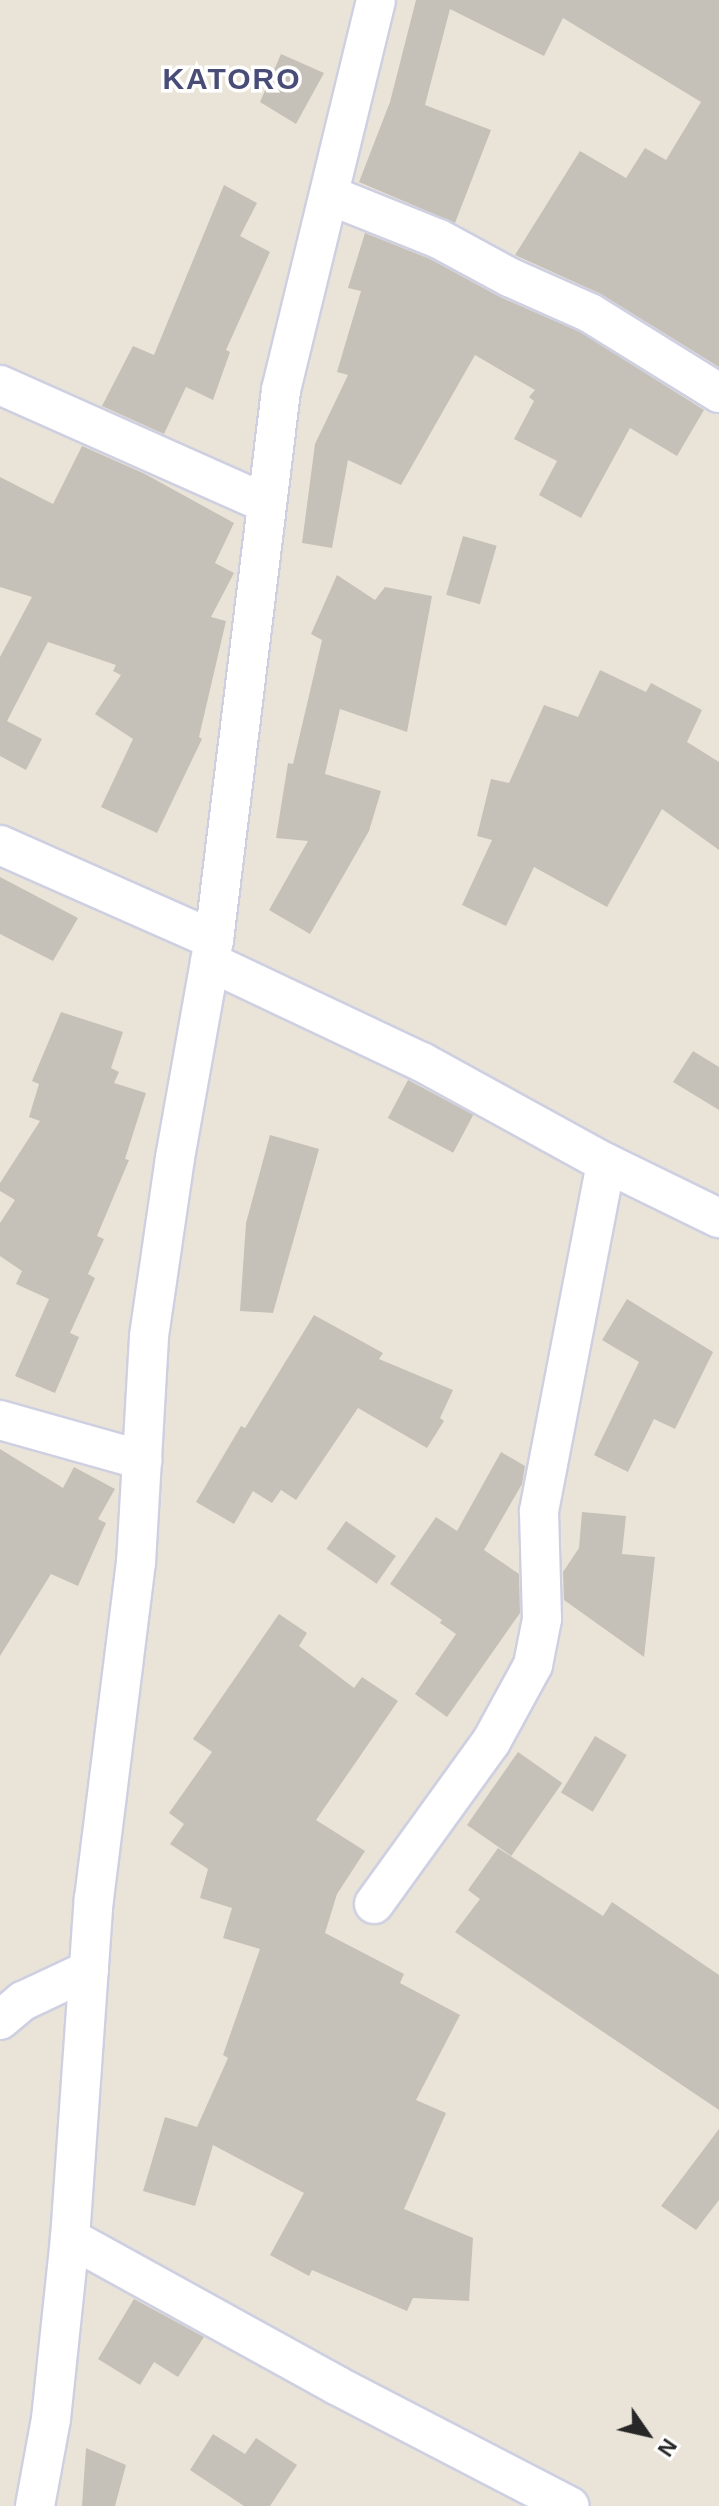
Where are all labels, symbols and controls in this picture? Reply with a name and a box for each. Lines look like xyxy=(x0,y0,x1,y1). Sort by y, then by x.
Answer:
district label: KATORO xyxy=(162,61,302,97)
north arrow xyxy=(607,2394,687,2474)
text: N xyxy=(653,2434,682,2461)

